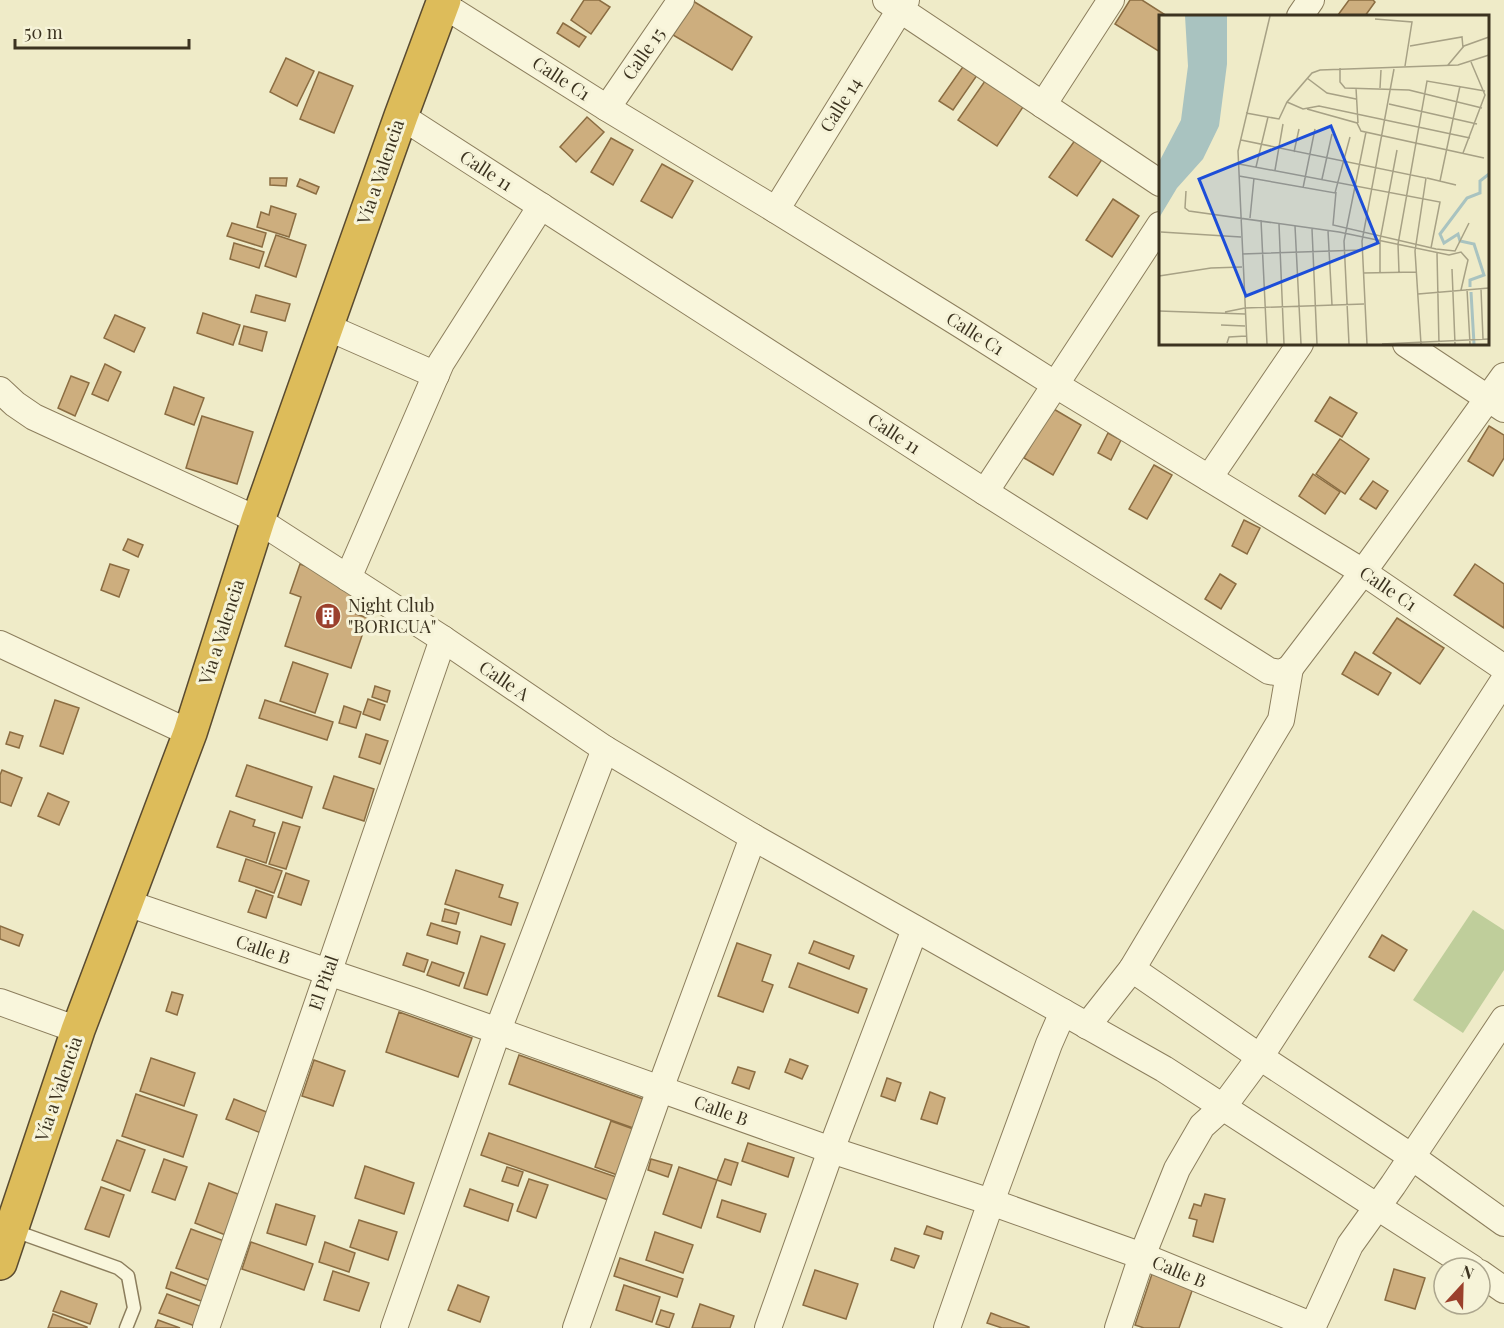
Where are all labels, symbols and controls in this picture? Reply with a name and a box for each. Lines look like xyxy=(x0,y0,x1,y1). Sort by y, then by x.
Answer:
scale bar xyxy=(15,12,189,50)
inset map xyxy=(1159,15,1489,345)
text: 50 m xyxy=(24,20,63,44)
street label: Calle 15 xyxy=(616,22,670,84)
street label: Calle C1 xyxy=(528,51,595,106)
street label: Calle 14 xyxy=(814,72,866,137)
street label: Vía a Valencia xyxy=(351,116,409,228)
street label: Calle 11 xyxy=(456,144,518,196)
street label: Calle C1 xyxy=(942,306,1009,360)
street label: Calle 11 xyxy=(864,407,926,459)
street label: Calle C1 xyxy=(1355,560,1422,616)
street label: Vía a Valencia xyxy=(192,576,249,688)
place label: Night Club "BORICUA" xyxy=(348,593,436,638)
building icon: Night Club "BORICUA" xyxy=(313,601,343,631)
street label: Calle A xyxy=(475,655,535,706)
street label: Calle B xyxy=(233,929,294,970)
street label: El Pital xyxy=(302,952,344,1013)
street label: Vía a Valencia xyxy=(29,1033,87,1145)
street label: Calle B xyxy=(691,1089,752,1131)
street label: Calle B xyxy=(1149,1249,1210,1293)
north arrow xyxy=(1432,1256,1492,1316)
text: N xyxy=(1459,1260,1478,1284)

